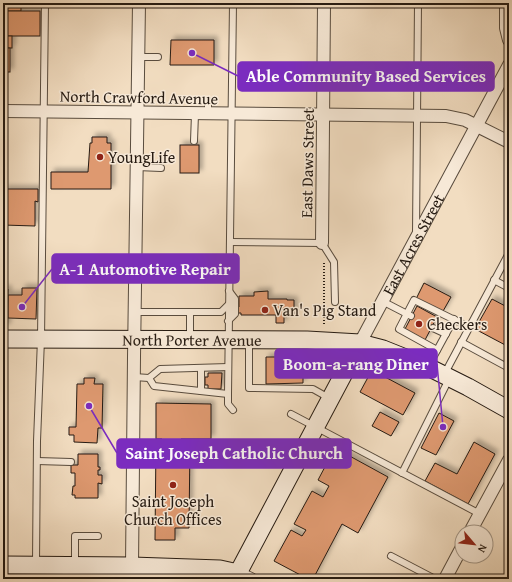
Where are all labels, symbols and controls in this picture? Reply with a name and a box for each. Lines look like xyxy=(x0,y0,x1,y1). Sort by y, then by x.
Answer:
callout: Able Community Based Services xyxy=(238,62,494,91)
text: Able Community Based Services xyxy=(246,63,486,88)
street label: North Crawford Avenue xyxy=(60,84,218,110)
street label: East Daws Street xyxy=(294,107,320,218)
place label: YoungLife xyxy=(108,145,175,169)
marker: YoungLife xyxy=(95,152,105,162)
street label: East Acres Street xyxy=(376,189,450,299)
callout: A-1 Automotive Repair xyxy=(52,254,239,283)
text: A-1 Automotive Repair xyxy=(59,256,231,281)
place label: Van's Pig Stand xyxy=(273,298,377,322)
marker: Van's Pig Stand xyxy=(260,305,270,315)
place label: Checkers xyxy=(427,312,487,336)
marker: Checkers xyxy=(414,319,424,329)
street label: North Porter Avenue xyxy=(122,327,262,352)
callout: Boom-a-rang Diner xyxy=(275,349,437,378)
text: Boom-a-rang Diner xyxy=(283,351,429,376)
callout: Saint Joseph Catholic Church xyxy=(117,439,351,468)
text: Saint Joseph Catholic Church xyxy=(125,440,343,465)
marker: Saint Joseph Church Offices xyxy=(168,480,178,490)
place label: Saint Joseph Church Offices xyxy=(124,489,222,531)
north arrow xyxy=(454,524,494,564)
text: N xyxy=(474,542,492,556)

